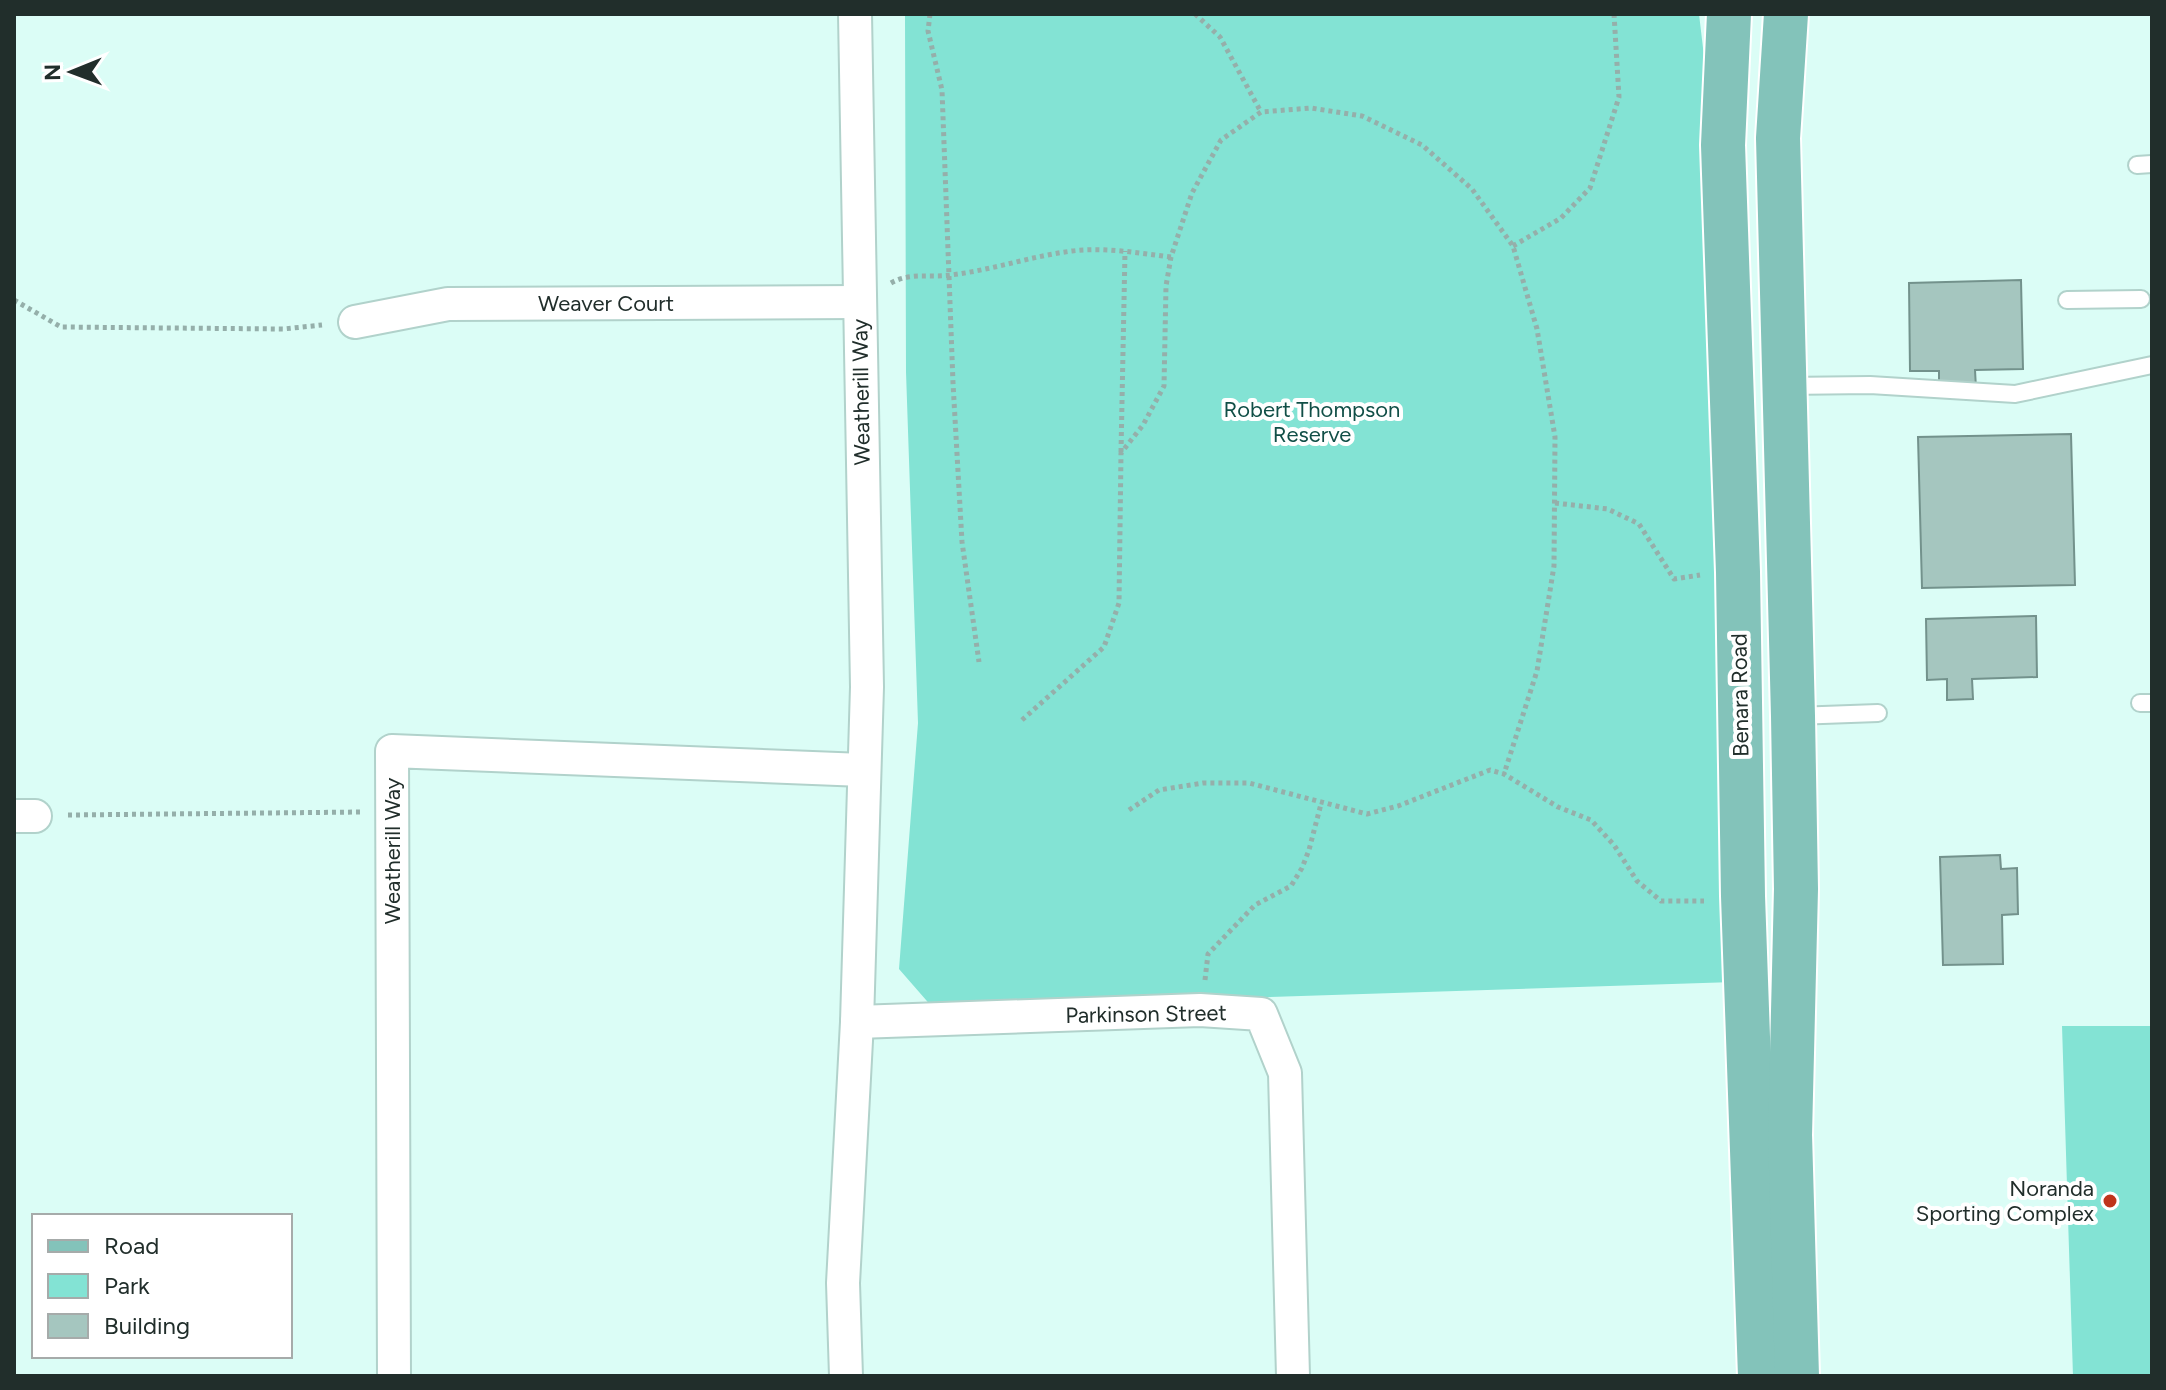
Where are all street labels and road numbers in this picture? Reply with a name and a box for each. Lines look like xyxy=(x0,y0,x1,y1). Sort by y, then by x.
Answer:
street label: Weaver Court xyxy=(538,290,674,317)
street label: Weatherill Way xyxy=(846,318,876,466)
street label: Benara Road xyxy=(1725,633,1755,757)
street label: Weatherill Way xyxy=(379,777,406,924)
street label: Parkinson Street xyxy=(1065,999,1227,1029)

